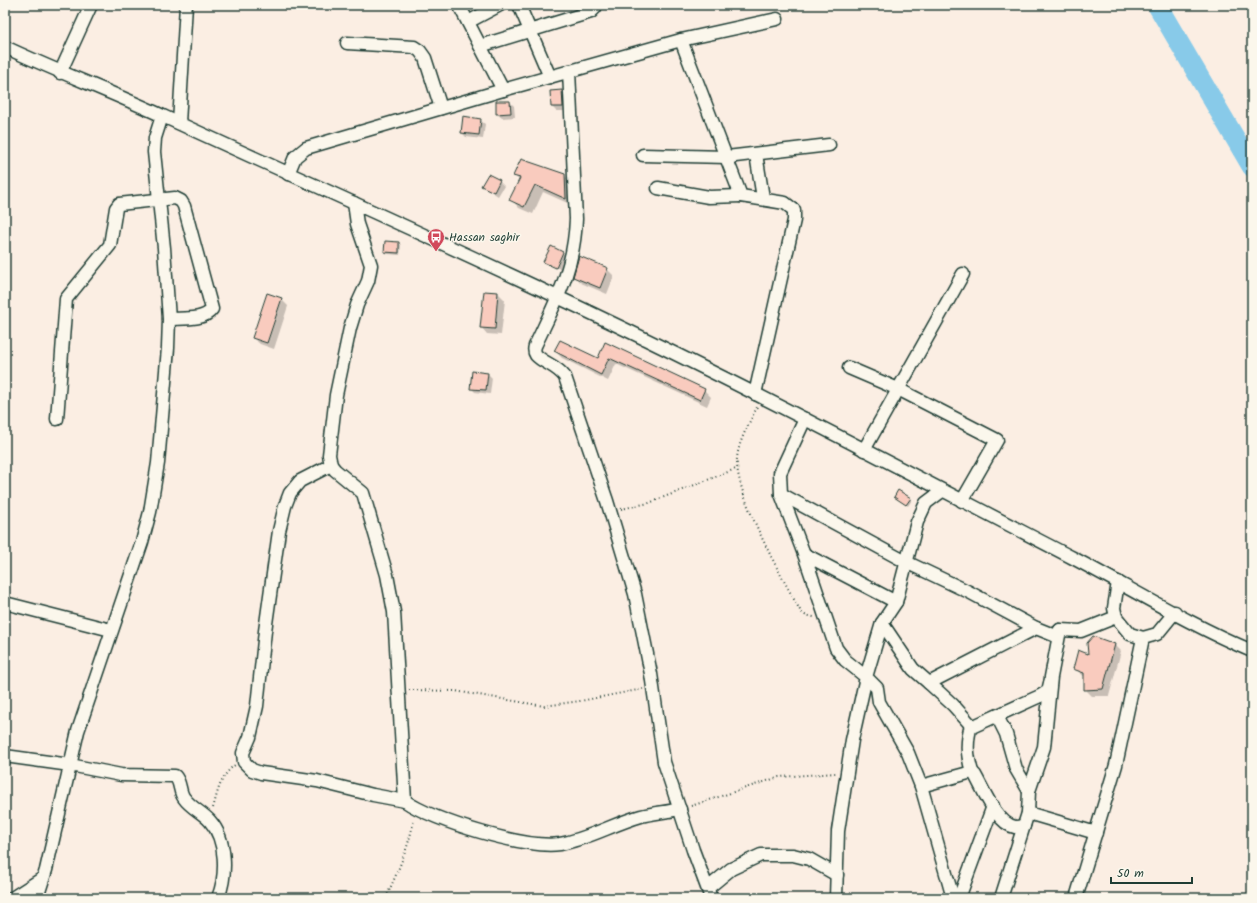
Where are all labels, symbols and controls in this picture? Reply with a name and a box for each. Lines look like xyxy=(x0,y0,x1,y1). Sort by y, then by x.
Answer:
bus stop icon: Hassan saghir xyxy=(426,227,446,252)
place label: Hassan saghir xyxy=(449,228,520,247)
scale bar xyxy=(1111,859,1192,885)
text: 50 m xyxy=(1117,864,1144,883)

